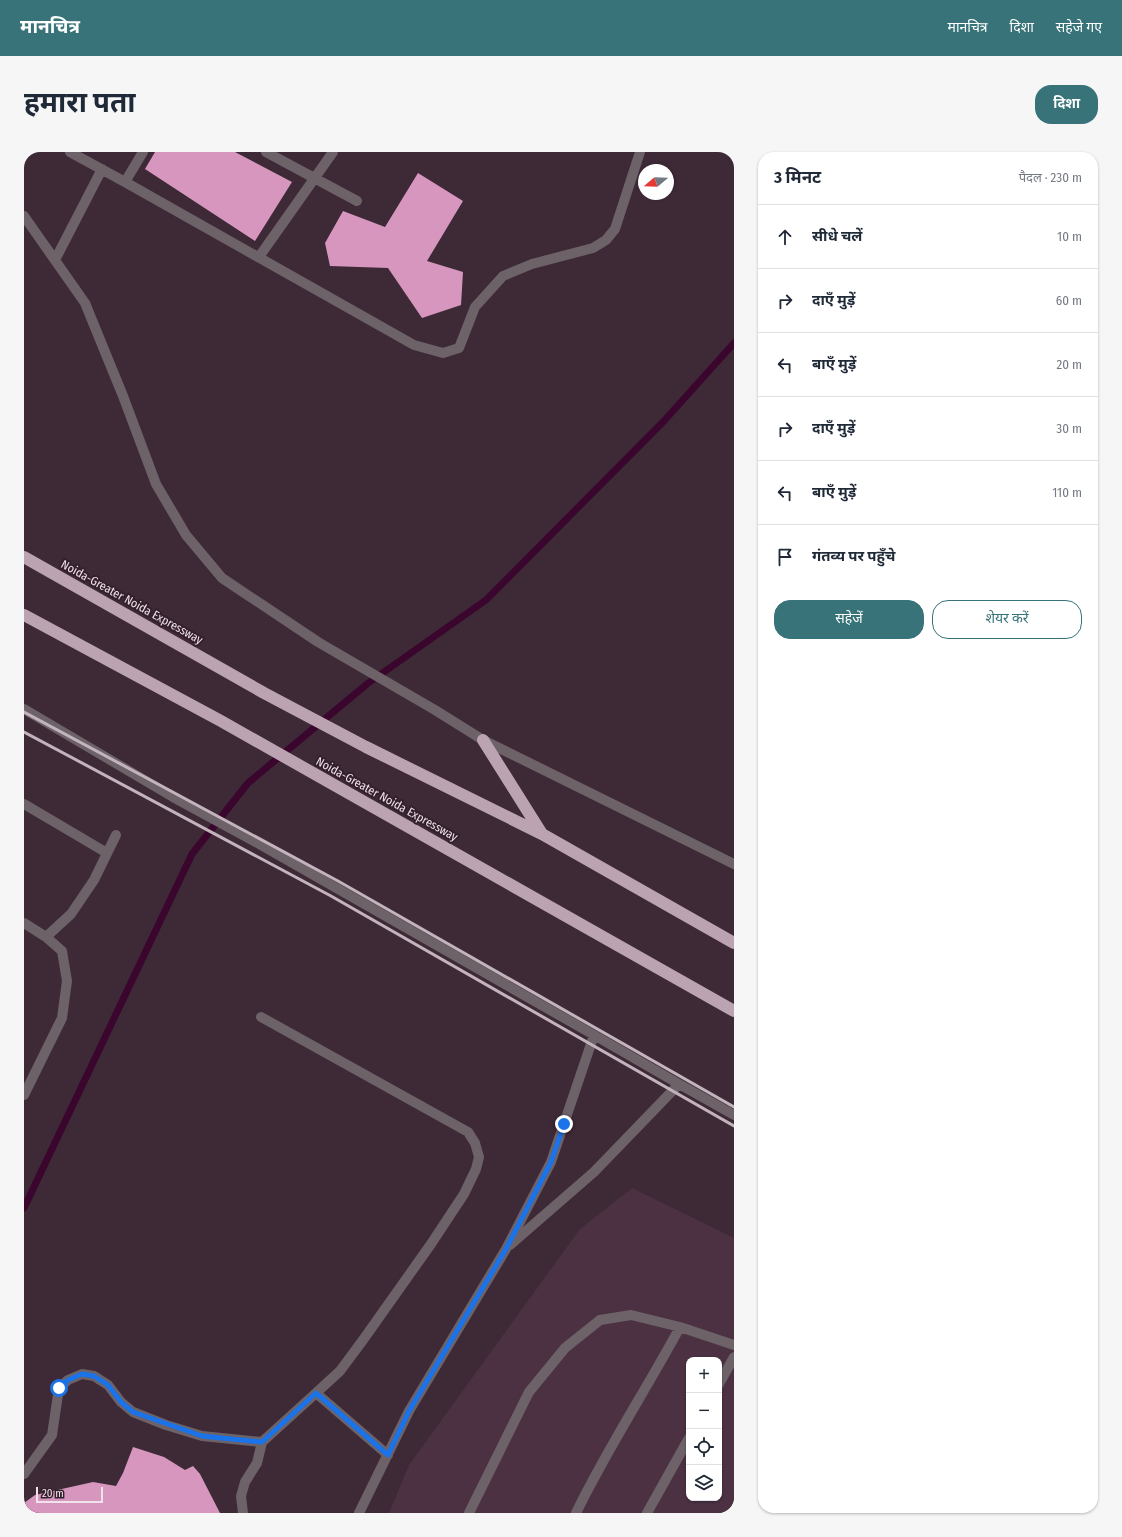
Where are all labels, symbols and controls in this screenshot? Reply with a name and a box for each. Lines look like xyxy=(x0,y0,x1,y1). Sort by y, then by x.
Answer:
text: मानचित्र xyxy=(20,15,80,38)
text: मानचित्र xyxy=(948,19,988,36)
text: दिशा xyxy=(1010,19,1034,36)
text: सहेजे गए xyxy=(1056,19,1102,36)
button: दिशा xyxy=(1035,85,1098,124)
text: हमारा पता xyxy=(24,86,136,119)
north arrow xyxy=(638,164,674,200)
text: 3 मिनट xyxy=(774,167,821,188)
text: पैदल · 230 m xyxy=(1019,170,1082,185)
icon: ahead xyxy=(774,226,796,248)
text: सीधे चलें xyxy=(812,227,862,245)
text: 10 m xyxy=(1057,229,1082,244)
icon: right xyxy=(774,290,796,312)
text: दाएँ मुड़ें xyxy=(812,291,855,309)
text: 60 m xyxy=(1056,293,1082,308)
icon: left xyxy=(774,354,796,376)
text: बाएँ मुड़ें xyxy=(812,355,856,373)
text: 20 m xyxy=(1056,357,1082,372)
icon: right xyxy=(774,418,796,440)
text: दाएँ मुड़ें xyxy=(812,419,855,437)
text: 30 m xyxy=(1056,421,1082,436)
icon: left xyxy=(774,482,796,504)
text: बाएँ मुड़ें xyxy=(812,483,856,501)
text: 110 m xyxy=(1052,485,1082,500)
icon: arrive xyxy=(774,546,796,568)
text: गंतव्य पर पहुँचे xyxy=(812,547,895,565)
street label: Noida-Greater Noida Expressway xyxy=(59,557,206,647)
button: सहेजें xyxy=(774,600,924,639)
button: शेयर करें xyxy=(932,600,1082,639)
street label: Noida-Greater Noida Expressway xyxy=(314,754,461,844)
route end xyxy=(555,1115,573,1133)
map controls xyxy=(686,1357,722,1501)
button: + xyxy=(686,1357,722,1393)
route start xyxy=(50,1379,68,1397)
button: − xyxy=(686,1393,722,1429)
button: locate xyxy=(686,1429,722,1465)
button: layers xyxy=(686,1465,722,1501)
scale bar xyxy=(36,1485,103,1504)
text: 20 m xyxy=(42,1487,64,1500)

